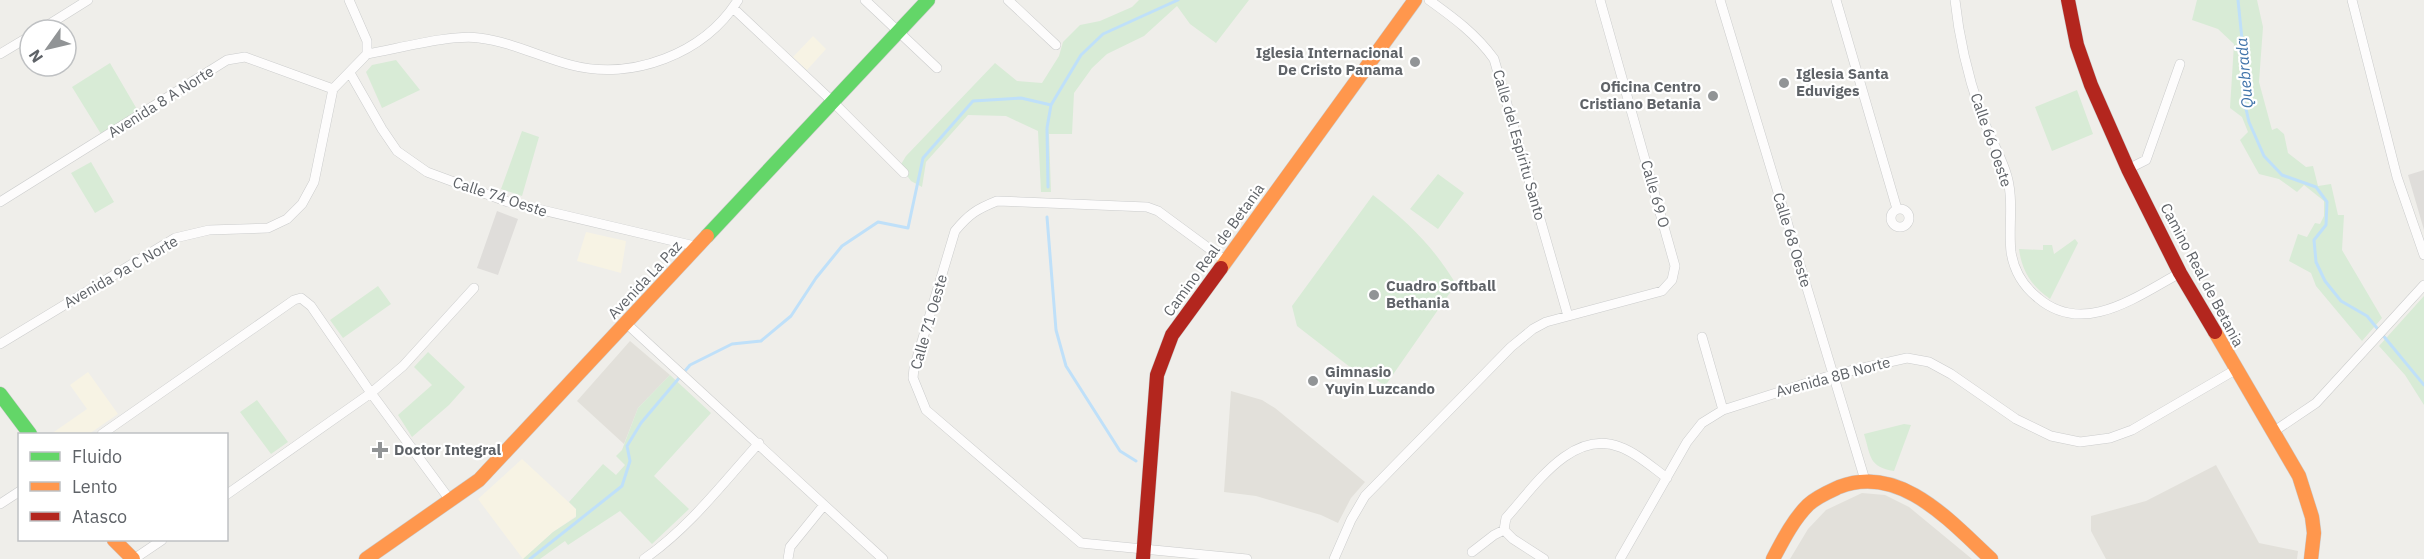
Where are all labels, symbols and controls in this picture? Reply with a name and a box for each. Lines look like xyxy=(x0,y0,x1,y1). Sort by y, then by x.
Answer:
north arrow xyxy=(18,18,78,78)
water label: Quebrada xyxy=(2231,37,2257,109)
place label: Iglesia Internacional De Cristo Panama xyxy=(1256,43,1403,79)
text: N xyxy=(24,46,47,67)
marker: Iglesia Internacional De Cristo Panama xyxy=(1408,55,1422,69)
street label: Avenida 8 A Norte xyxy=(104,61,217,142)
place label: Iglesia Santa Eduviges xyxy=(1796,64,1889,100)
street label: Calle del Espíritu Santo xyxy=(1489,67,1550,222)
marker: Iglesia Santa Eduviges xyxy=(1777,76,1791,90)
place label: Oficina Centro Cristiano Betania xyxy=(1579,77,1701,113)
marker: Oficina Centro Cristiano Betania xyxy=(1706,89,1720,103)
street label: Calle 66 Oeste xyxy=(1966,90,2016,189)
street label: Calle 69 O xyxy=(1637,158,1674,230)
street label: Calle 74 Oeste xyxy=(451,172,550,221)
street label: Camino Real de Betania xyxy=(1159,179,1268,320)
street label: Calle 68 Oeste xyxy=(1769,190,1816,290)
street label: Camino Real de Betania xyxy=(2157,200,2248,350)
street label: Avenida 9a C Norte xyxy=(60,231,181,312)
street label: Avenida La Paz xyxy=(603,236,686,323)
street label: Calle 71 Oeste xyxy=(906,272,951,372)
place label: Cuadro Softball Bethania xyxy=(1386,276,1496,312)
marker: Cuadro Softball Bethania xyxy=(1367,288,1381,302)
street label: Avenida 8B Norte xyxy=(1774,352,1892,401)
place label: Gimnasio Yuyin Luzcando xyxy=(1325,362,1435,398)
marker: Gimnasio Yuyin Luzcando xyxy=(1306,374,1320,388)
legend xyxy=(18,433,228,541)
place label: Doctor Integral xyxy=(394,440,502,459)
marker: Doctor Integral xyxy=(371,441,389,459)
text: Fluido xyxy=(72,445,122,468)
text: Lento xyxy=(72,475,117,498)
text: Atasco xyxy=(72,505,127,528)

